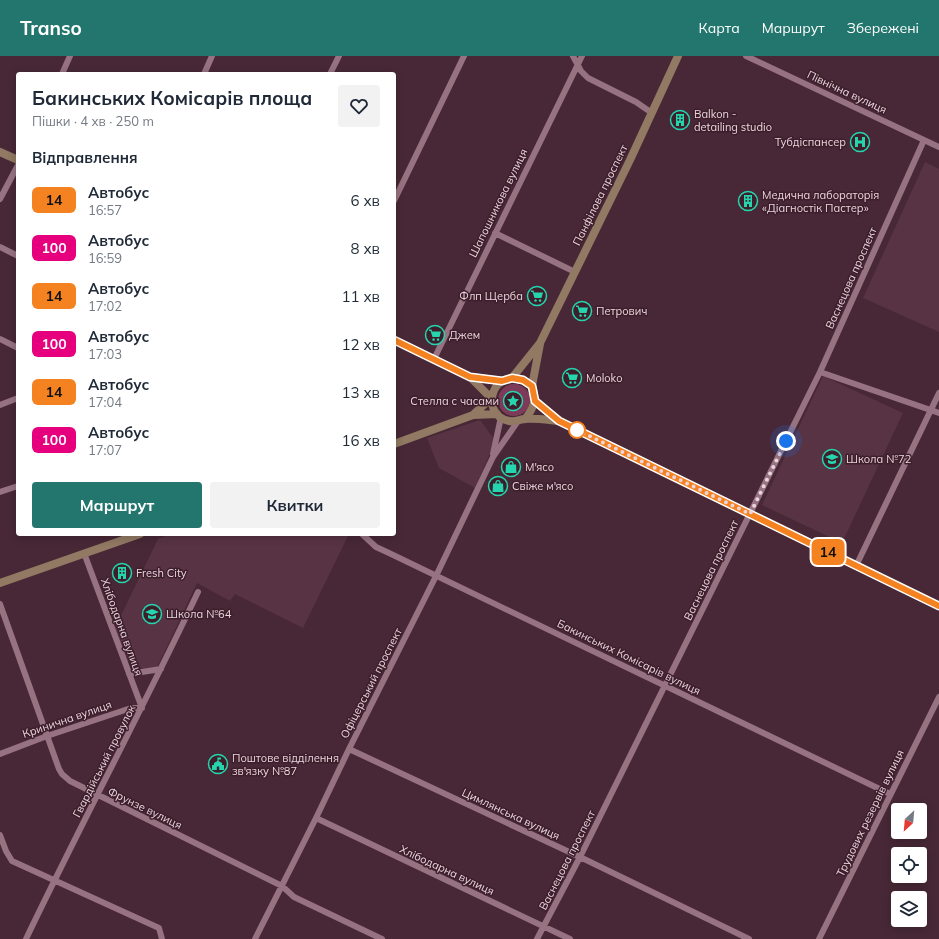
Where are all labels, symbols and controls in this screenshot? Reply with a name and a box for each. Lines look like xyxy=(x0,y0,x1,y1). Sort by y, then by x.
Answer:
text: Transo xyxy=(20,16,82,40)
text: Карта xyxy=(699,19,740,37)
text: Маршрут xyxy=(762,19,825,37)
text: Збережені xyxy=(847,19,919,37)
street label: Північна вулиця xyxy=(805,67,889,117)
button: heart xyxy=(338,85,380,127)
text: Бакинських Комісарів площа xyxy=(32,86,312,110)
place label: Balkon - detailing studio xyxy=(694,107,772,134)
building icon: Balkon - detailing studio xyxy=(669,109,691,131)
text: Пішки · 4 хв · 250 m xyxy=(32,113,154,129)
hospital icon: Тубдіспансер xyxy=(849,131,871,153)
place label: Тубдіспансер xyxy=(775,135,846,149)
street label: Панфілова проспект xyxy=(569,142,631,248)
street label: Шапошникова вулиця xyxy=(466,146,530,260)
text: Відправлення xyxy=(32,148,138,167)
text: Автобус xyxy=(88,183,149,202)
place label: Медична лабораторія «Діагностік Пастер» xyxy=(762,188,879,215)
building icon: Медична лабораторія «Діагностік Пастер» xyxy=(737,190,759,212)
text: 14 xyxy=(46,191,62,209)
text: 6 хв xyxy=(351,191,380,210)
text: 16:57 xyxy=(88,202,122,218)
street label: Васнецова проспект xyxy=(822,225,880,331)
text: Автобус xyxy=(88,231,149,250)
text: 100 xyxy=(41,239,67,257)
text: 8 хв xyxy=(351,239,380,258)
text: 16:59 xyxy=(88,250,122,266)
text: Автобус xyxy=(88,279,149,298)
supermarket icon: Флп Щерба xyxy=(526,285,548,307)
text: 14 xyxy=(46,287,62,305)
text: 11 хв xyxy=(342,287,380,306)
place label: Флп Щерба xyxy=(459,289,523,303)
text: 17:02 xyxy=(88,298,122,314)
supermarket icon: Петрович xyxy=(571,300,593,322)
place label: Петрович xyxy=(596,304,648,318)
supermarket icon: Джем xyxy=(424,324,446,346)
text: Автобус xyxy=(88,327,149,346)
place label: Джем xyxy=(449,328,480,342)
text: 100 xyxy=(41,335,67,353)
text: 12 хв xyxy=(342,335,380,354)
text: 17:03 xyxy=(88,346,122,362)
supermarket icon: Moloko xyxy=(561,367,583,389)
place label: Moloko xyxy=(586,371,622,385)
text: Автобус xyxy=(88,375,149,394)
text: 14 xyxy=(46,383,62,401)
text: 13 хв xyxy=(342,383,380,402)
place icon: Стелла с часами xyxy=(502,390,524,412)
text: 17:04 xyxy=(88,394,122,410)
place label: Стелла с часами xyxy=(410,394,499,408)
unlabelled marker xyxy=(568,421,586,439)
text: Автобус xyxy=(88,423,149,442)
text: 100 xyxy=(41,431,67,449)
text: 16 хв xyxy=(342,431,380,450)
your location xyxy=(776,431,796,451)
text: 17:07 xyxy=(88,442,122,458)
school or university icon: Школа №72 xyxy=(821,448,843,470)
place label: Школа №72 xyxy=(846,452,912,466)
shop icon: М'ясо xyxy=(500,456,522,478)
place label: М'ясо xyxy=(525,460,554,474)
shop icon: Свіже м'ясо xyxy=(487,475,509,497)
place label: Свіже м'ясо xyxy=(512,479,573,493)
button: Маршрут xyxy=(32,482,202,528)
button: Квитки xyxy=(210,482,380,528)
street label: Васнецова проспект xyxy=(681,517,741,623)
line badge: 14 xyxy=(810,539,846,565)
text: 14 xyxy=(820,543,836,561)
building icon: Fresh City xyxy=(111,562,133,584)
place label: Fresh City xyxy=(136,566,187,580)
street label: Хлібодарна вулиця xyxy=(98,576,146,678)
school or university icon: Школа №64 xyxy=(141,603,163,625)
place label: Школа №64 xyxy=(166,607,232,621)
street label: Бакинських Комісарів вулиця xyxy=(555,616,703,698)
street label: Офіцерський проспект xyxy=(337,625,405,741)
street label: Кринична вулиця xyxy=(21,697,113,741)
street label: Гвардійський провулок xyxy=(70,702,139,820)
street label: Трудових резервів вулиця xyxy=(833,747,907,879)
place label: Поштове відділення зв'язку №87 xyxy=(232,751,339,778)
public building icon: Поштове відділення зв'язку №87 xyxy=(207,753,229,775)
street label: Фрунзе вулиця xyxy=(106,784,184,832)
street label: Цимлянська вулиця xyxy=(460,785,562,843)
north arrow xyxy=(891,803,927,839)
map controls xyxy=(891,803,927,927)
street label: Васнецова проспект xyxy=(536,808,598,912)
street label: Хлібодарна вулиця xyxy=(397,842,497,898)
button: locate xyxy=(891,847,927,883)
button: layers xyxy=(891,891,927,927)

